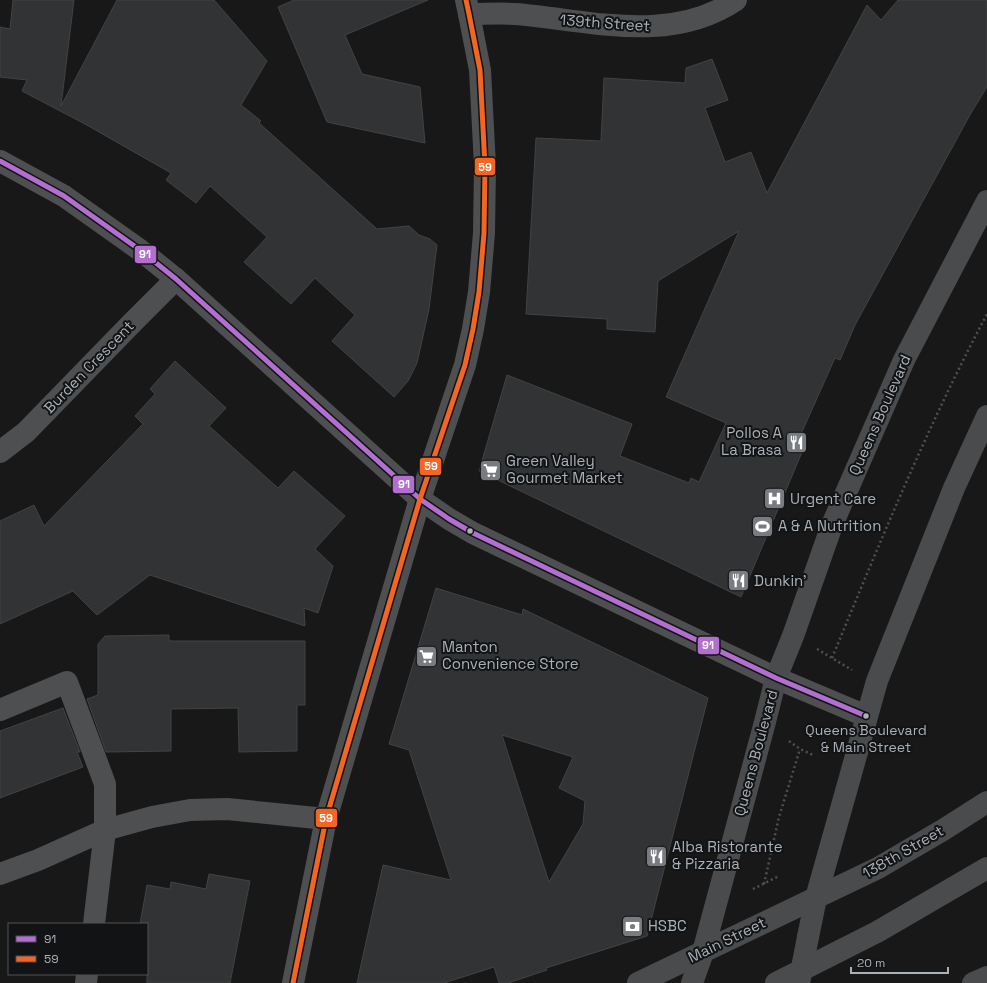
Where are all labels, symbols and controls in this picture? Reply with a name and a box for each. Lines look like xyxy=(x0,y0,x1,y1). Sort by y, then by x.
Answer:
street label: 139th Street xyxy=(559,10,651,35)
line badge: 59 xyxy=(474,157,496,176)
text: 59 xyxy=(478,160,492,174)
line badge: 91 xyxy=(134,245,157,264)
text: 91 xyxy=(139,247,151,261)
street label: Burden Crescent xyxy=(40,316,138,417)
street label: Queens Boulevard xyxy=(844,352,915,478)
place label: Pollos A La Brasa xyxy=(721,423,783,459)
restaurant icon: Pollos A La Brasa xyxy=(784,429,810,455)
place label: Green Valley Gourmet Market xyxy=(506,451,623,487)
line badge: 59 xyxy=(419,457,442,476)
supermarket icon: Green Valley Gourmet Market xyxy=(478,457,504,483)
text: 59 xyxy=(424,459,438,473)
line badge: 91 xyxy=(392,475,415,494)
text: 91 xyxy=(398,477,410,491)
hospital icon: Urgent Care xyxy=(761,486,787,512)
place label: Urgent Care xyxy=(790,489,876,508)
sports icon: A & A Nutrition xyxy=(749,513,775,539)
place label: A & A Nutrition xyxy=(778,516,881,535)
unlabelled marker xyxy=(465,526,475,536)
restaurant icon: Dunkin' xyxy=(725,568,751,594)
place label: Dunkin' xyxy=(754,571,807,590)
line badge: 91 xyxy=(697,636,720,655)
place label: Manton Convenience Store xyxy=(442,637,579,673)
text: 91 xyxy=(702,638,714,652)
supermarket icon: Manton Convenience Store xyxy=(413,643,439,669)
street label: Queens Boulevard xyxy=(730,688,782,818)
marker: Queens Boulevard & Main Street xyxy=(861,711,871,721)
place label: Queens Boulevard & Main Street xyxy=(805,721,927,756)
line badge: 59 xyxy=(315,808,338,828)
text: 59 xyxy=(319,811,333,825)
street label: 138th Street xyxy=(859,821,947,882)
place label: Alba Ristorante & Pizzaria xyxy=(672,837,783,873)
restaurant icon: Alba Ristorante & Pizzaria xyxy=(643,843,669,869)
bank icon: HSBC xyxy=(620,913,646,939)
street label: Main Street xyxy=(685,913,769,967)
place label: HSBC xyxy=(648,916,687,935)
legend xyxy=(8,923,148,975)
text: 91 xyxy=(44,931,56,947)
scale bar xyxy=(851,949,948,975)
text: 59 xyxy=(44,951,59,967)
text: 20 m xyxy=(857,955,885,971)

